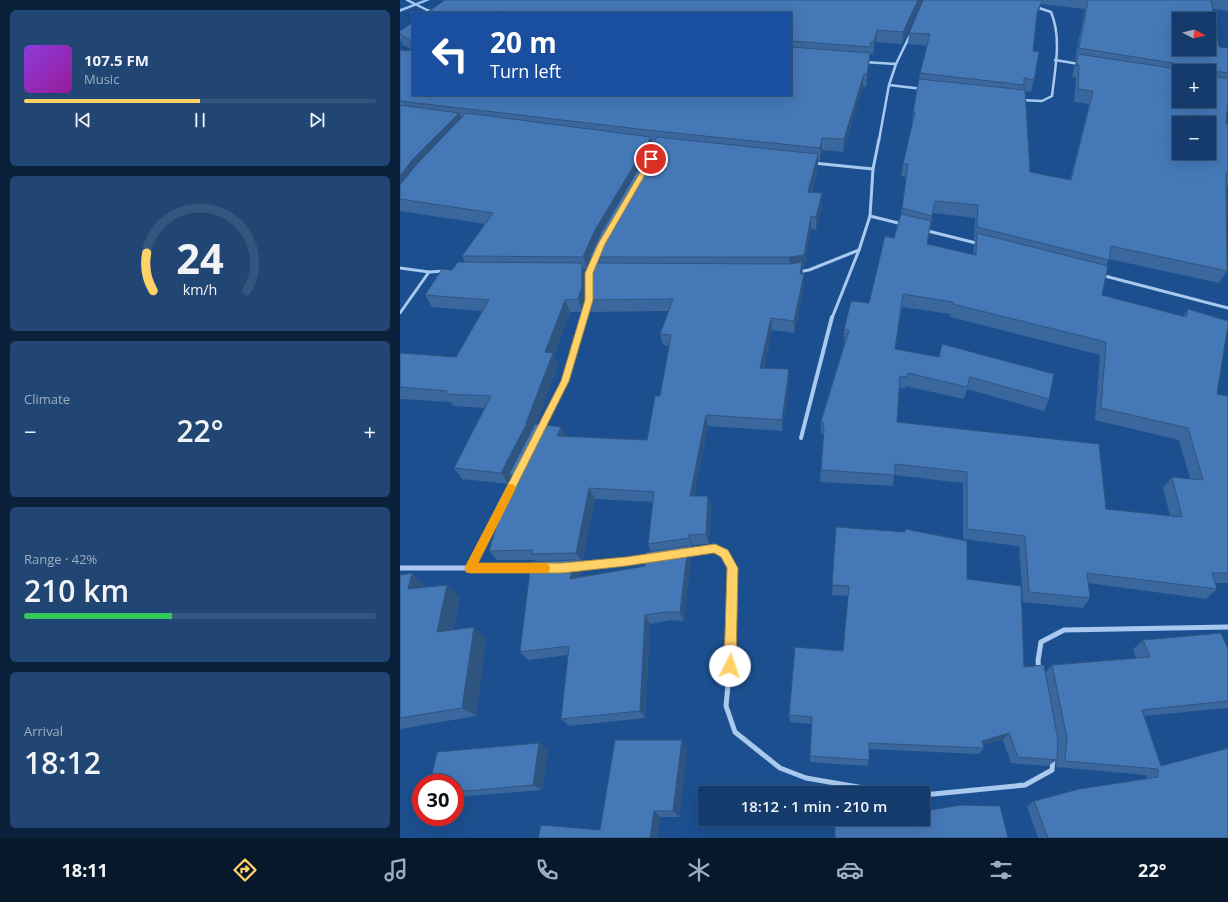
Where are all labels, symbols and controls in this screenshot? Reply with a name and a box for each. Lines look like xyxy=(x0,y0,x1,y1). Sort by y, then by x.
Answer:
north arrow xyxy=(1172,12,1216,56)
map controls xyxy=(1172,12,1216,160)
text: 20 m xyxy=(490,23,557,61)
icon: left xyxy=(424,28,476,80)
text: 107.5 FM xyxy=(84,50,149,70)
text: Turn left xyxy=(490,59,561,83)
button: + xyxy=(1172,64,1216,108)
text: Music xyxy=(84,70,119,88)
icon: previous xyxy=(72,109,94,131)
icon: pause xyxy=(189,109,211,131)
icon: next xyxy=(306,109,328,131)
button: − xyxy=(1172,116,1216,160)
pin xyxy=(634,142,668,176)
icon: arrive xyxy=(640,148,662,170)
text: 24 xyxy=(176,230,224,286)
text: km/h xyxy=(183,280,217,299)
text: Climate xyxy=(24,390,70,408)
text: 22° xyxy=(176,410,224,451)
text: − xyxy=(24,416,37,446)
text: + xyxy=(363,416,376,446)
text: Range · 42% xyxy=(24,550,97,568)
text: 210 km xyxy=(24,570,129,611)
position arrow xyxy=(709,645,751,687)
text: Arrival xyxy=(24,722,63,740)
text: 18:12 xyxy=(24,742,101,783)
speed limit sign: 30 xyxy=(412,774,464,826)
text: 18:12 · 1 min · 210 m xyxy=(741,796,887,816)
icon: directions xyxy=(231,856,259,884)
icon: music xyxy=(382,856,410,884)
icon: phone xyxy=(533,856,561,884)
icon: climate xyxy=(685,856,713,884)
icon: car xyxy=(836,856,864,884)
icon: filters xyxy=(987,856,1015,884)
text: 18:11 xyxy=(62,858,108,882)
text: 22° xyxy=(1138,858,1166,882)

